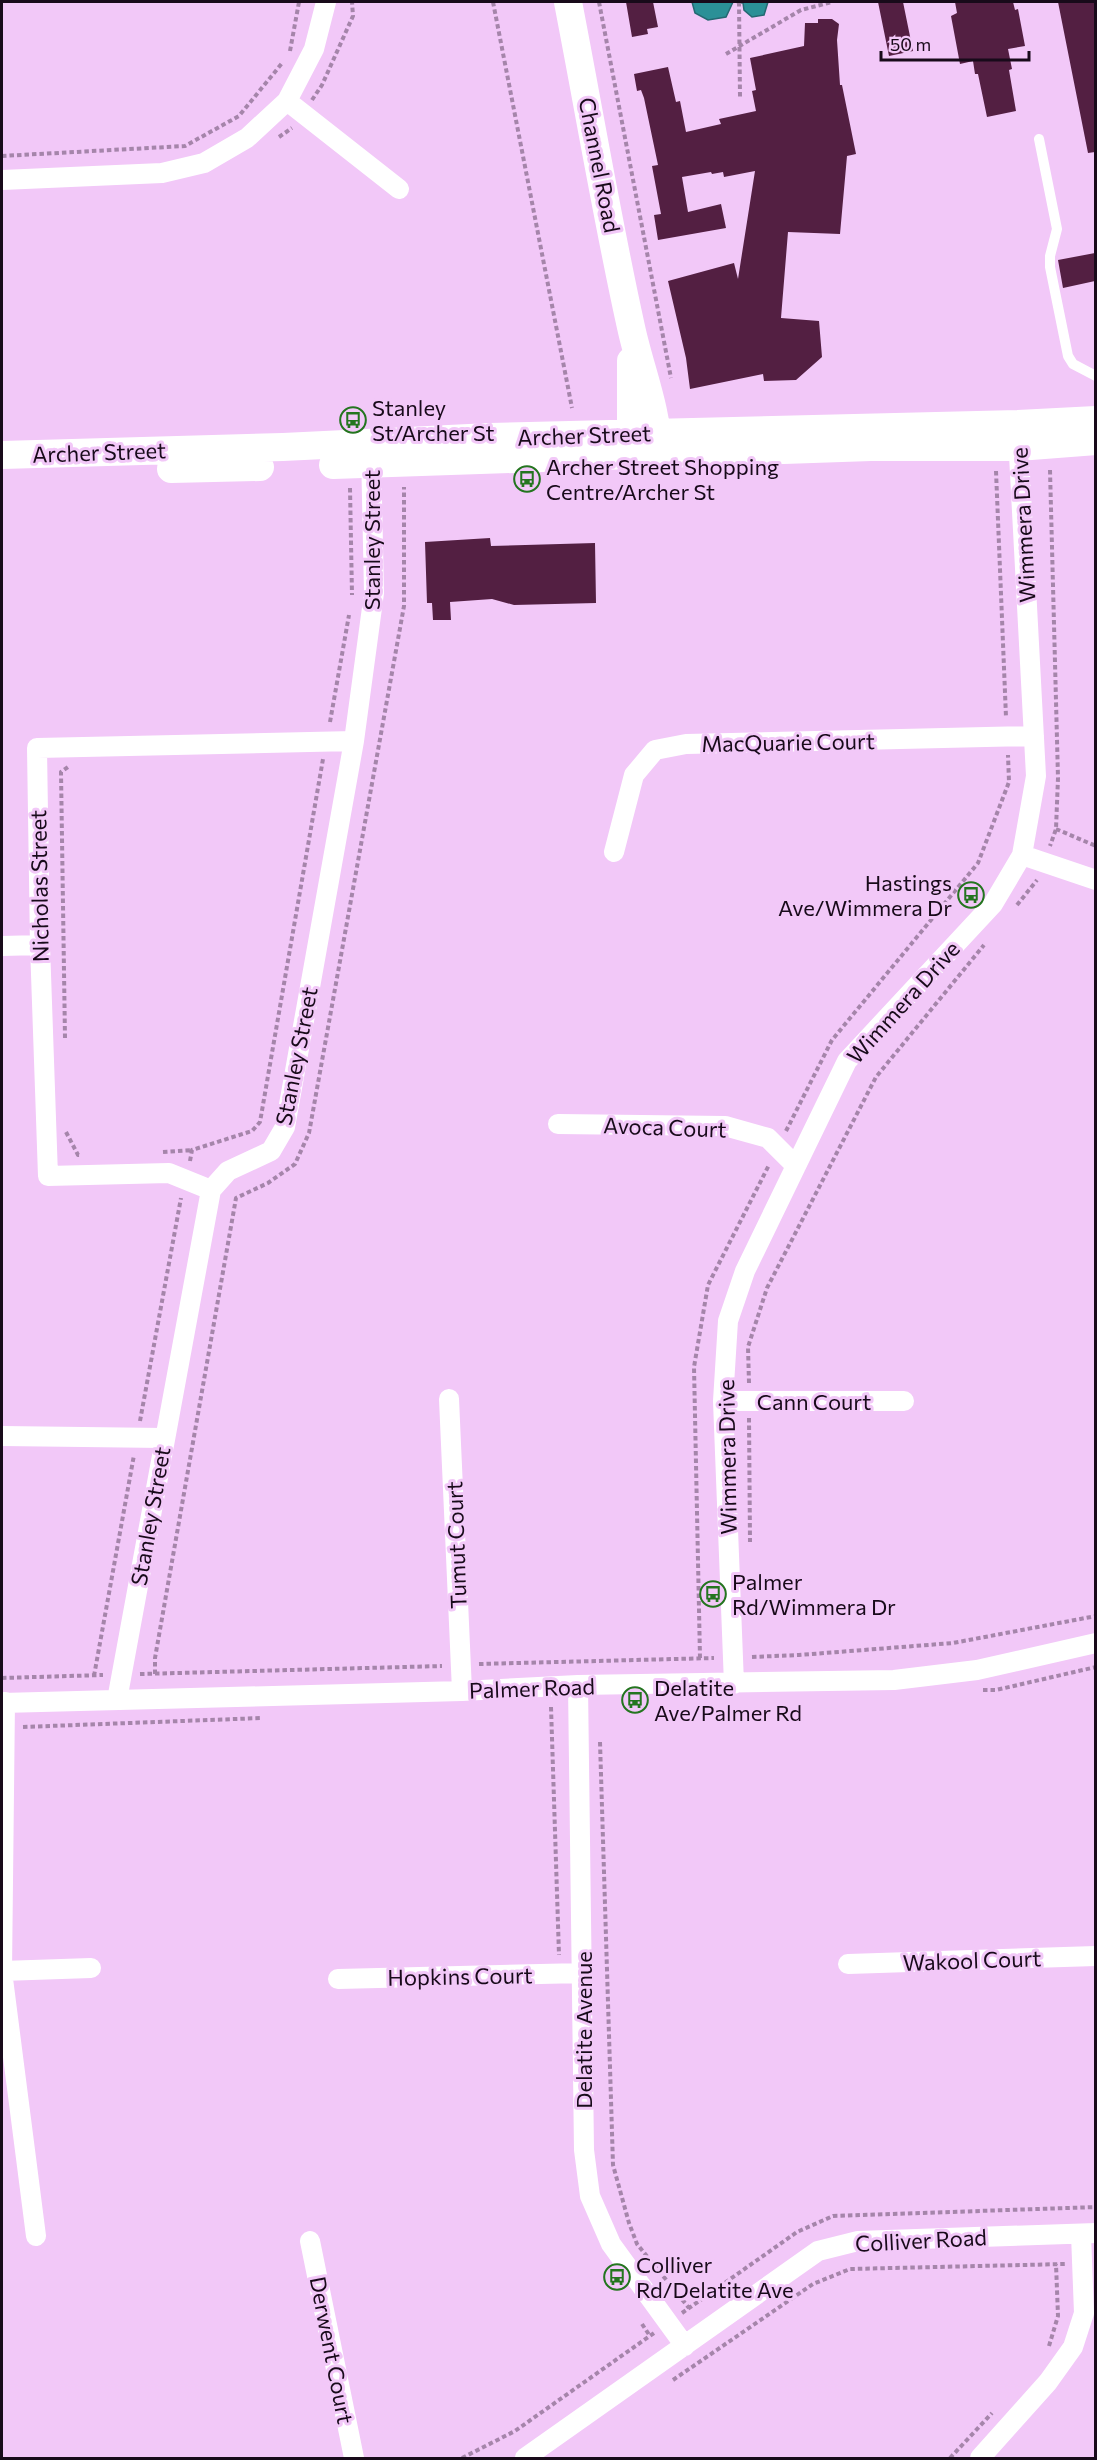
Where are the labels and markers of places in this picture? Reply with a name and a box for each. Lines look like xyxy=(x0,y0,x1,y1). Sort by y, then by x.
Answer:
place label: Stanley St/Archer St xyxy=(372,394,495,446)
bus stop icon: Stanley St/Archer St xyxy=(338,405,368,435)
place label: Archer Street Shopping Centre/Archer St xyxy=(546,453,779,505)
bus stop icon: Archer Street Shopping Centre/Archer St xyxy=(512,464,542,494)
place label: Hastings Ave/Wimmera Dr xyxy=(778,869,952,921)
bus stop icon: Hastings Ave/Wimmera Dr xyxy=(956,880,986,910)
place label: Palmer Rd/Wimmera Dr xyxy=(732,1568,896,1620)
bus stop icon: Palmer Rd/Wimmera Dr xyxy=(698,1579,728,1609)
place label: Delatite Ave/Palmer Rd xyxy=(654,1674,802,1726)
bus stop icon: Delatite Ave/Palmer Rd xyxy=(620,1685,650,1715)
place label: Colliver Rd/Delatite Ave xyxy=(636,2251,794,2303)
bus stop icon: Colliver Rd/Delatite Ave xyxy=(602,2262,632,2292)

